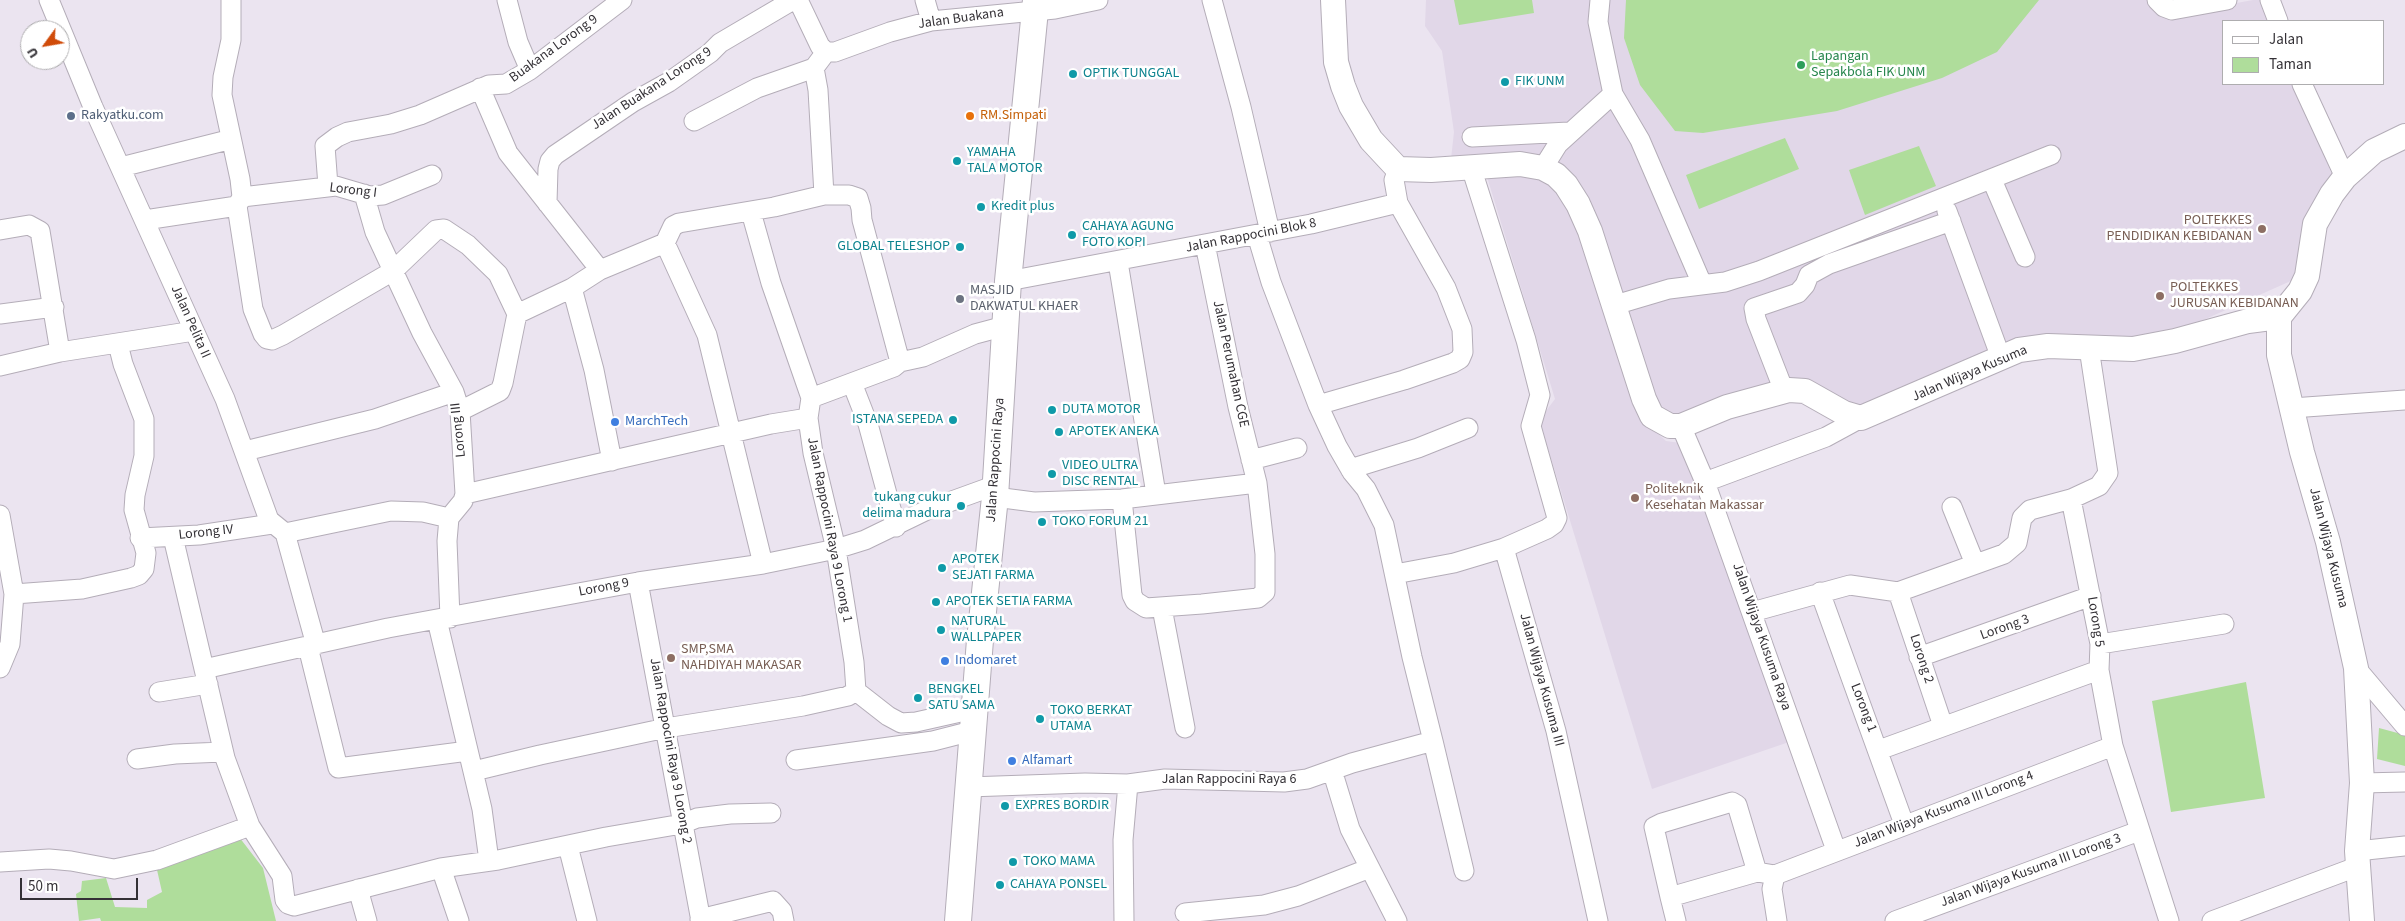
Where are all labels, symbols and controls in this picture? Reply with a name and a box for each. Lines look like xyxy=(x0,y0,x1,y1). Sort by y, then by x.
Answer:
street label: Jalan Buakana xyxy=(917,5,1005,33)
street label: Buakana Lorong 9 xyxy=(506,11,602,87)
north arrow xyxy=(20,20,70,70)
legend xyxy=(2222,20,2385,85)
text: Jalan xyxy=(2269,29,2303,50)
text: U xyxy=(22,43,44,62)
street label: Jalan Buakana Lorong 9 xyxy=(589,44,715,134)
place label: Lapangan Sepakbola FIK UNM xyxy=(1811,49,1926,82)
text: Taman xyxy=(2269,54,2312,75)
marker: Lapangan Sepakbola FIK UNM xyxy=(1795,59,1807,71)
place label: OPTIK TUNGGAL xyxy=(1083,66,1179,82)
marker: OPTIK TUNGGAL xyxy=(1067,68,1079,80)
place label: FIK UNM xyxy=(1515,74,1565,90)
marker: FIK UNM xyxy=(1499,76,1511,88)
place label: Rakyatku.com xyxy=(81,108,164,124)
place label: RM.Simpati xyxy=(980,108,1047,124)
marker: Rakyatku.com xyxy=(65,110,77,122)
marker: RM.Simpati xyxy=(964,110,976,122)
place label: YAMAHA TALA MOTOR xyxy=(967,145,1042,178)
marker: YAMAHA TALA MOTOR xyxy=(951,155,963,167)
street label: Lorong I xyxy=(328,180,378,202)
place label: Kredit plus xyxy=(991,199,1054,215)
marker: Kredit plus xyxy=(975,201,987,213)
place label: POLTEKKES PENDIDIKAN KEBIDANAN xyxy=(2106,213,2252,246)
street label: Jalan Rappocini Blok 8 xyxy=(1184,215,1318,257)
place label: CAHAYA AGUNG FOTO KOPI xyxy=(1082,219,1174,252)
marker: POLTEKKES PENDIDIKAN KEBIDANAN xyxy=(2256,223,2268,235)
marker: CAHAYA AGUNG FOTO KOPI xyxy=(1066,229,1078,241)
place label: GLOBAL TELESHOP xyxy=(837,239,950,255)
marker: GLOBAL TELESHOP xyxy=(954,241,966,253)
place label: POLTEKKES JURUSAN KEBIDANAN xyxy=(2170,280,2299,312)
street label: Jalan Pelita II xyxy=(166,283,214,361)
place label: MASJID DAKWATUL KHAER xyxy=(970,283,1078,316)
marker: POLTEKKES JURUSAN KEBIDANAN xyxy=(2154,290,2166,302)
marker: MASJID DAKWATUL KHAER xyxy=(954,293,966,305)
street label: Jalan Perumahan CGE xyxy=(1208,299,1252,429)
street label: Jalan Wijaya Kusuma xyxy=(1910,342,2030,406)
street label: Jalan Rappocini Raya xyxy=(983,397,1009,523)
street label: Lorong III xyxy=(448,402,470,458)
place label: DUTA MOTOR xyxy=(1062,402,1141,418)
marker: DUTA MOTOR xyxy=(1046,404,1058,416)
place label: ISTANA SEPEDA xyxy=(852,412,943,428)
place label: MarchTech xyxy=(625,414,688,430)
marker: ISTANA SEPEDA xyxy=(947,414,959,426)
marker: MarchTech xyxy=(609,416,621,428)
place label: APOTEK ANEKA xyxy=(1069,424,1159,440)
marker: APOTEK ANEKA xyxy=(1053,426,1065,438)
street label: Jalan Rappocini Raya 9 Lorong 1 xyxy=(803,436,855,624)
place label: VIDEO ULTRA DISC RENTAL xyxy=(1062,458,1138,491)
marker: VIDEO ULTRA DISC RENTAL xyxy=(1046,468,1058,480)
place label: Politeknik Kesehatan Makassar xyxy=(1645,482,1764,514)
street label: Jalan Wijaya Kusuma xyxy=(2305,486,2351,610)
place label: tukang cukur delima madura xyxy=(862,490,951,522)
marker: Politeknik Kesehatan Makassar xyxy=(1629,492,1641,504)
marker: tukang cukur delima madura xyxy=(955,500,967,512)
place label: TOKO FORUM 21 xyxy=(1052,514,1148,530)
marker: TOKO FORUM 21 xyxy=(1036,516,1048,528)
street label: Lorong IV xyxy=(178,522,234,544)
place label: APOTEK SEJATI FARMA xyxy=(952,552,1034,584)
street label: Jalan Wijaya Kusuma Raya xyxy=(1728,561,1794,713)
marker: APOTEK SEJATI FARMA xyxy=(936,562,948,574)
street label: Lorong 9 xyxy=(577,575,631,601)
place label: APOTEK SETIA FARMA xyxy=(946,594,1072,610)
street label: Lorong 5 xyxy=(2083,595,2107,649)
marker: APOTEK SETIA FARMA xyxy=(930,596,942,608)
street label: Jalan Wijaya Kusuma III xyxy=(1515,611,1567,749)
street label: Lorong 3 xyxy=(1978,611,2032,645)
place label: NATURAL WALLPAPER xyxy=(951,614,1021,646)
marker: NATURAL WALLPAPER xyxy=(935,624,947,636)
street label: Lorong 2 xyxy=(1905,632,1937,686)
place label: SMP,SMA NAHDIYAH MAKASAR xyxy=(681,642,801,674)
marker: SMP,SMA NAHDIYAH MAKASAR xyxy=(665,652,677,664)
place label: Indomaret xyxy=(955,653,1017,669)
marker: Indomaret xyxy=(939,655,951,667)
street label: Jalan Rappocini Raya 9 Lorong 2 xyxy=(645,657,695,845)
street label: Lorong 1 xyxy=(1846,681,1880,735)
place label: BENGKEL SATU SAMA xyxy=(928,682,995,714)
marker: BENGKEL SATU SAMA xyxy=(912,692,924,704)
place label: TOKO BERKAT UTAMA xyxy=(1050,703,1132,736)
marker: TOKO BERKAT UTAMA xyxy=(1034,713,1046,725)
place label: Alfamart xyxy=(1022,753,1072,769)
marker: Alfamart xyxy=(1006,755,1018,767)
street label: Jalan Wijaya Kusuma III Lorong 4 xyxy=(1852,768,2036,852)
street label: Jalan Rappocini Raya 6 xyxy=(1162,772,1296,788)
place label: EXPRES BORDIR xyxy=(1015,798,1109,814)
marker: EXPRES BORDIR xyxy=(999,800,1011,812)
street label: Jalan Wijaya Kusuma III Lorong 3 xyxy=(1938,830,2124,912)
place label: TOKO MAMA xyxy=(1023,854,1095,870)
marker: TOKO MAMA xyxy=(1007,856,1019,868)
scale bar xyxy=(22,868,140,900)
text: 50 m xyxy=(28,876,58,897)
place label: CAHAYA PONSEL xyxy=(1010,877,1107,893)
marker: CAHAYA PONSEL xyxy=(994,879,1006,891)

